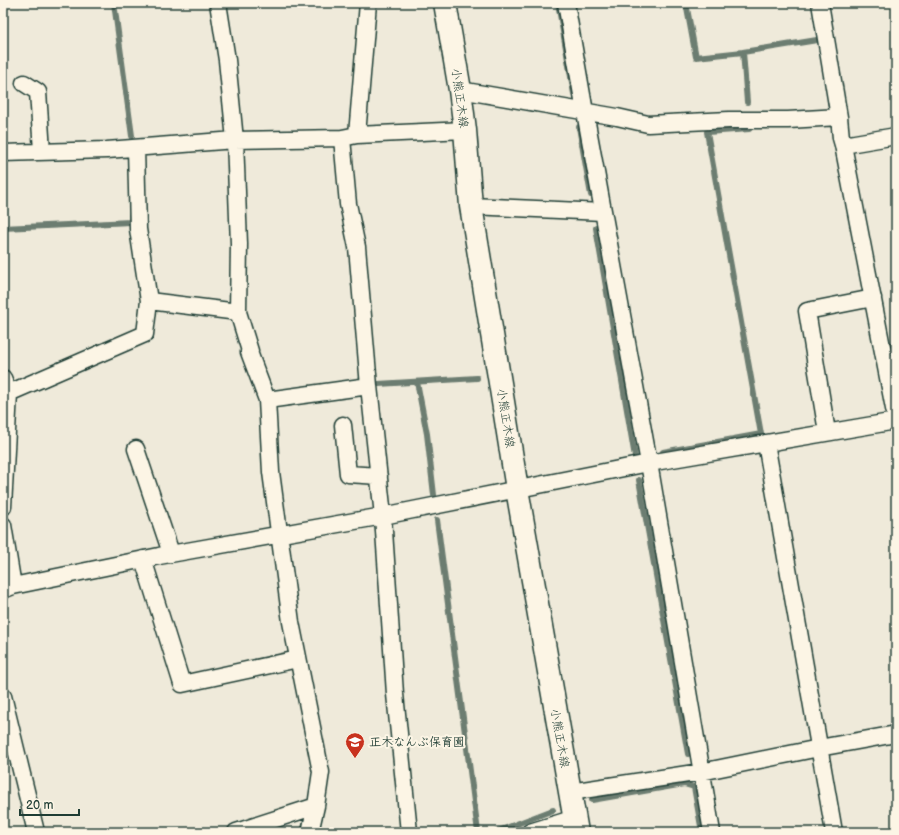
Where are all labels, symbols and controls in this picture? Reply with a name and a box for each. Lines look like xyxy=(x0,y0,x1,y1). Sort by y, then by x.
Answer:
street label: 小熊正木線 xyxy=(448,67,471,129)
street label: 小熊正木線 xyxy=(493,387,518,449)
street label: 小熊正木線 xyxy=(547,707,572,769)
school or university icon: 正木なんぶ保育園 xyxy=(344,731,366,759)
place label: 正木なんぶ保育園 xyxy=(369,735,465,750)
scale bar xyxy=(20,791,79,817)
text: 20 m xyxy=(26,798,53,813)

